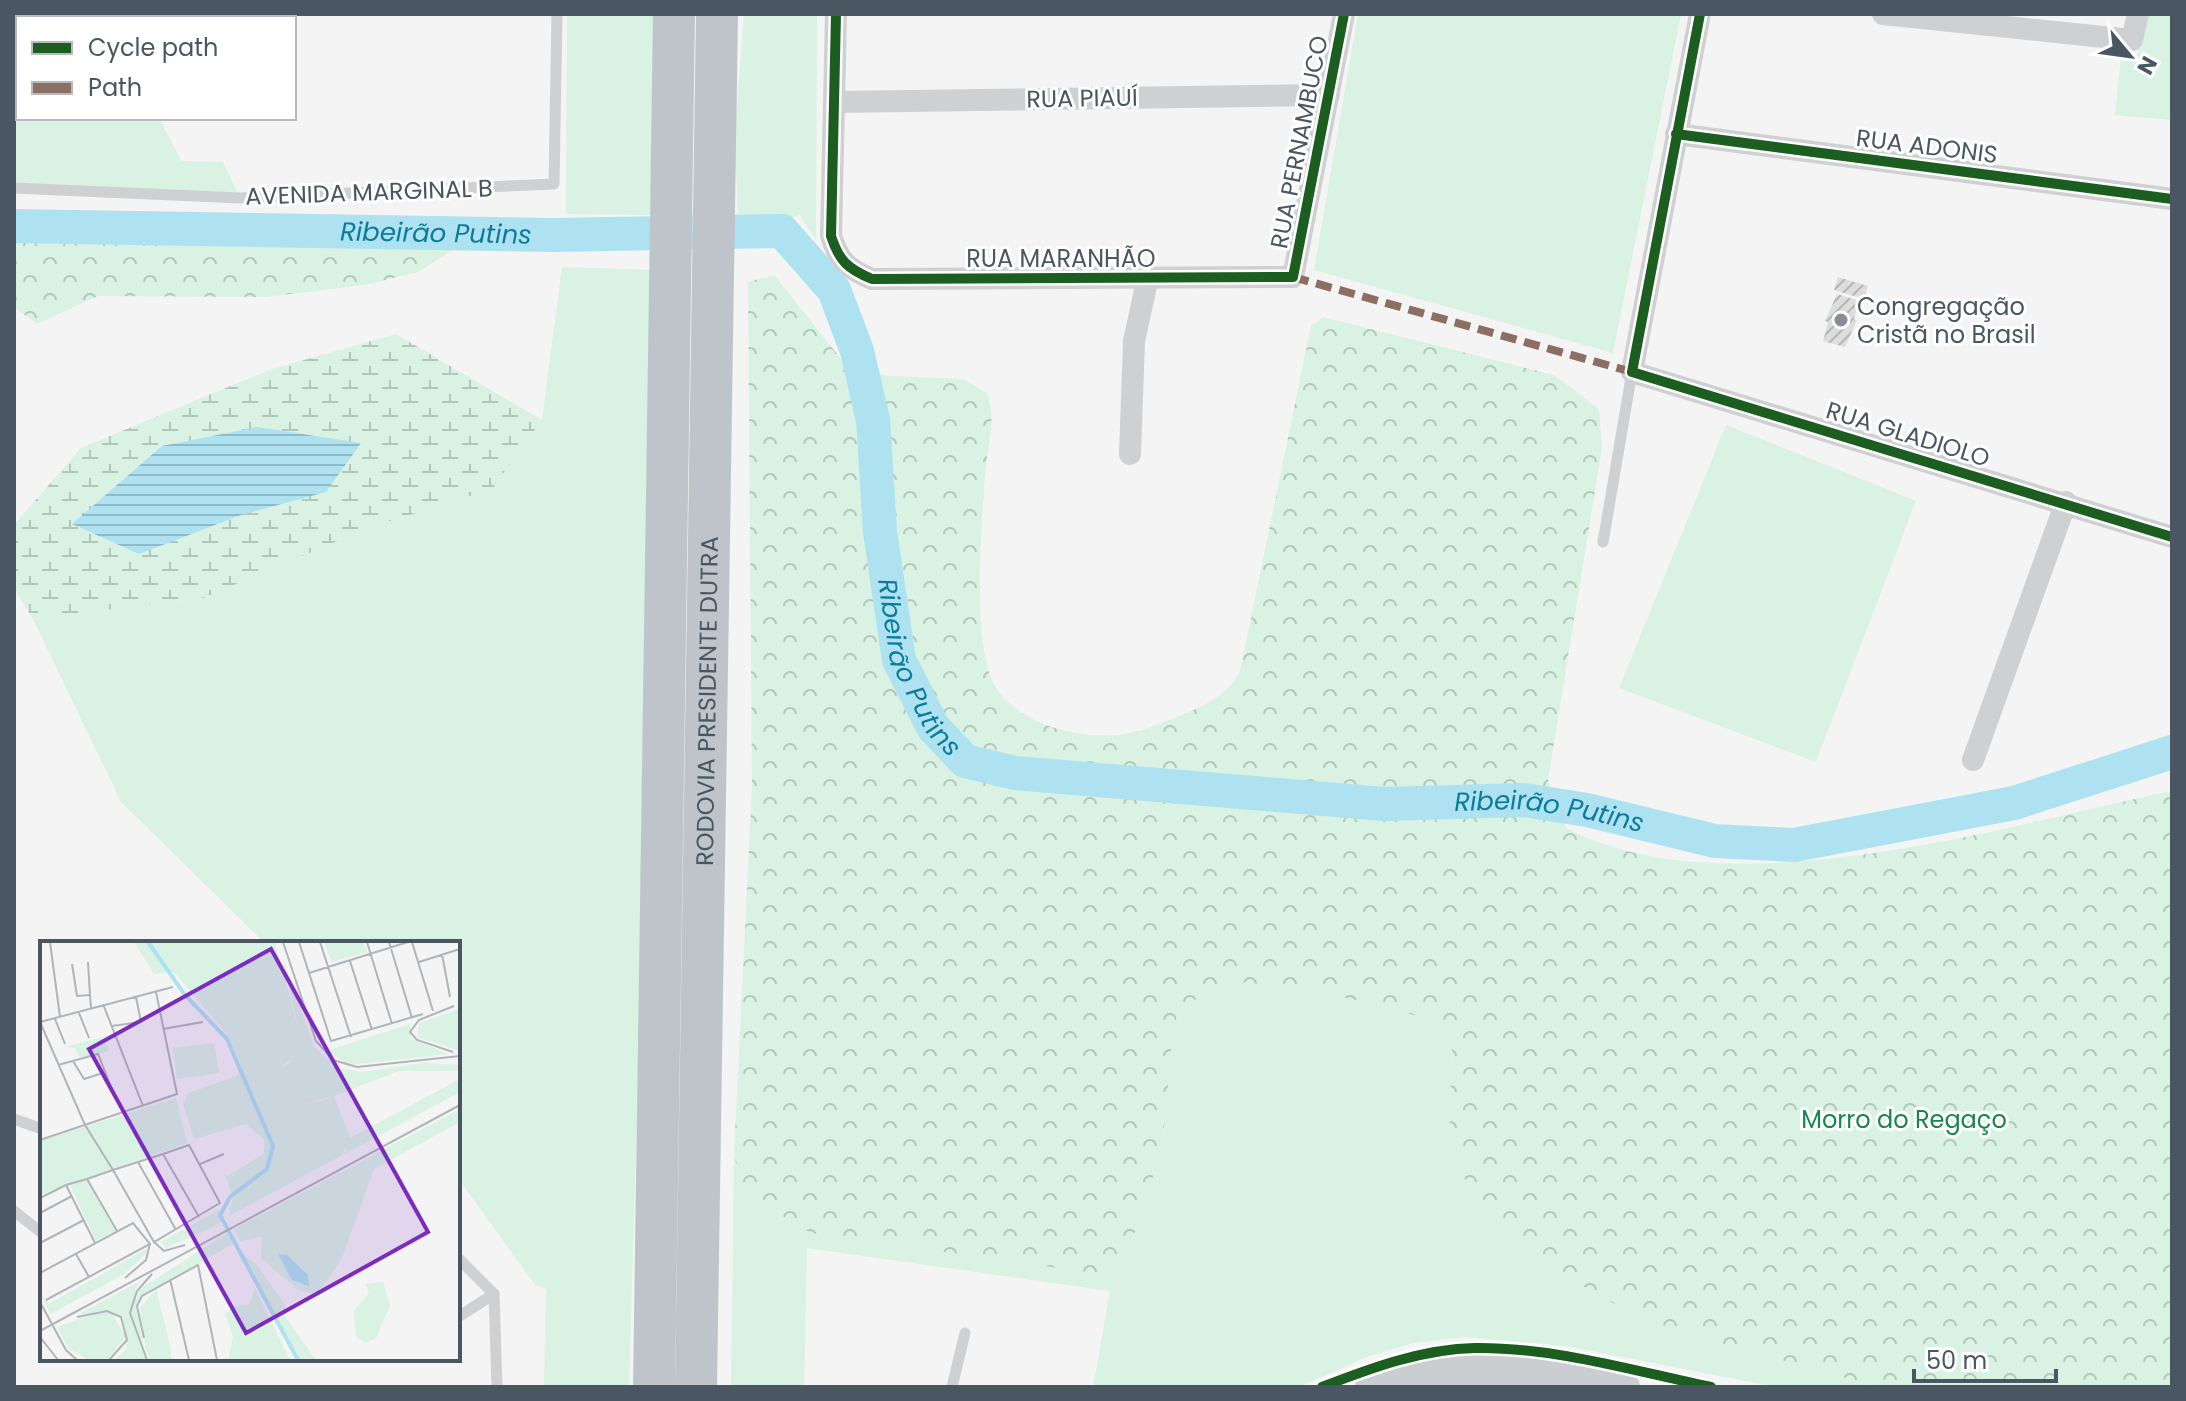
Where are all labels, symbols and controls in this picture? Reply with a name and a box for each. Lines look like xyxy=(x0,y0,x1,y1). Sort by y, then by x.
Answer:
legend xyxy=(16,16,296,120)
north arrow xyxy=(2090,16,2170,96)
text: Cycle path xyxy=(88,31,218,64)
street label: RUA PERNAMBUCO xyxy=(1262,33,1336,251)
text: N xyxy=(2129,51,2165,80)
text: Path xyxy=(88,71,142,104)
street label: RUA PIAUÍ xyxy=(1026,81,1138,115)
street label: RUA ADONIS xyxy=(1854,121,2000,171)
street label: AVENIDA MARGINAL B xyxy=(245,171,493,213)
water label: Ribeirão Putins xyxy=(340,213,532,253)
street label: RUA MARANHÃO xyxy=(966,242,1156,275)
place label: Congregação Cristã no Brasil xyxy=(1857,290,2036,351)
marker: Congregação Cristã no Brasil xyxy=(1832,311,1850,329)
street label: RUA GLADIOLO xyxy=(1822,393,1994,475)
street label: RODOVIA PRESIDENTE DUTRA xyxy=(687,536,726,866)
water label: Ribeirão Putins xyxy=(869,576,970,764)
water label: Ribeirão Putins xyxy=(1454,782,1648,841)
inset map xyxy=(40,941,460,1361)
park label: Morro do Regaço xyxy=(1801,1103,2007,1136)
scale bar xyxy=(1914,1333,2056,1383)
text: 50 m xyxy=(1926,1344,1987,1377)

